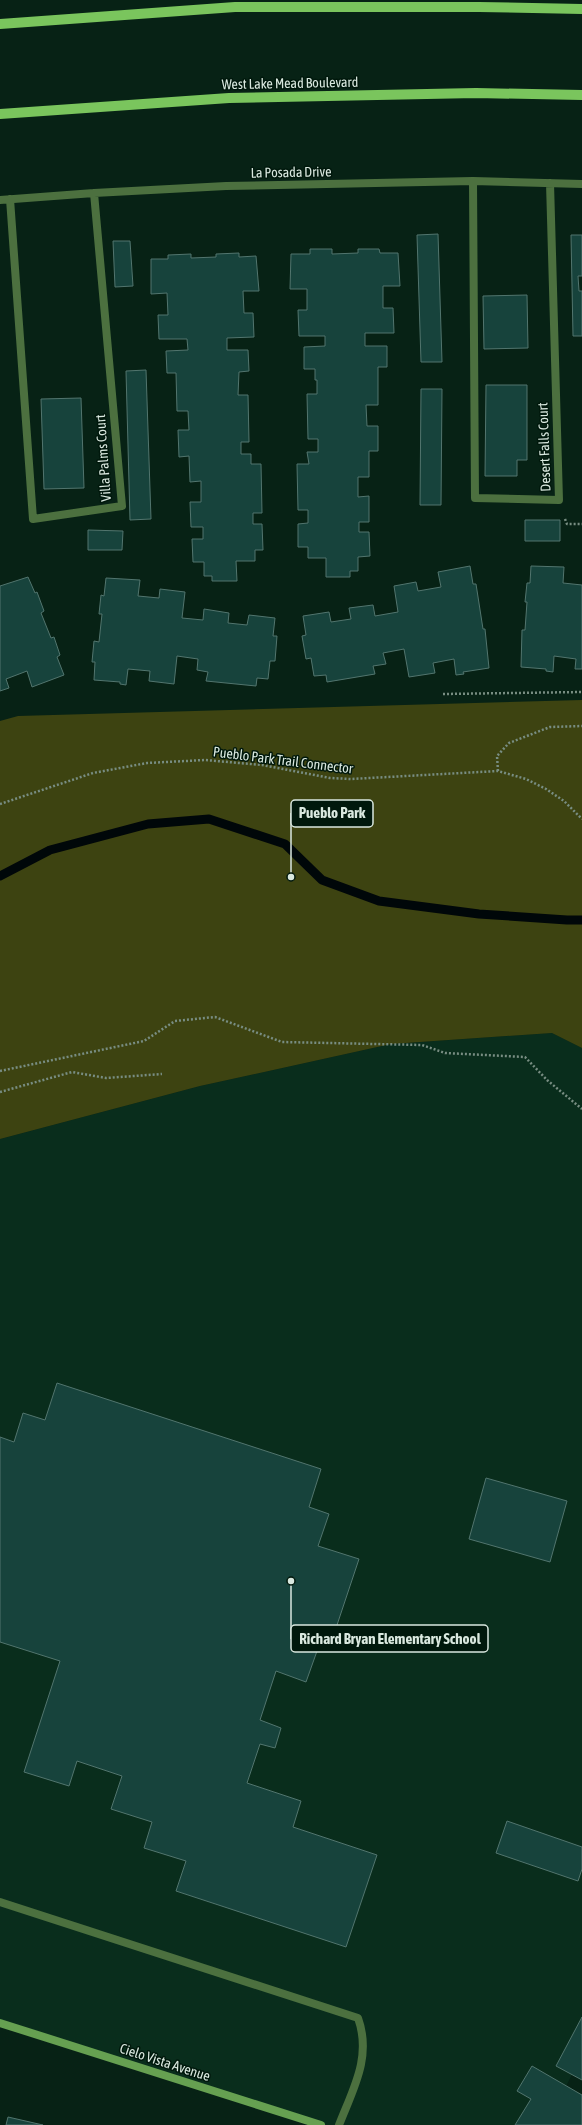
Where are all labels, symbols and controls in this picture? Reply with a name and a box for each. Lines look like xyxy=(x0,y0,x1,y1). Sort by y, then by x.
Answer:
street label: West Lake Mead Boulevard xyxy=(222,74,358,92)
street label: La Posada Drive xyxy=(250,163,332,181)
street label: Desert Falls Court xyxy=(534,402,554,492)
street label: Villa Palms Court xyxy=(92,414,114,502)
street label: Pueblo Park Trail Connector xyxy=(212,743,355,777)
callout: Pueblo Park xyxy=(291,800,373,827)
text: Pueblo Park xyxy=(299,804,366,821)
callout: Richard Bryan Elementary School xyxy=(291,1625,488,1652)
text: Richard Bryan Elementary School xyxy=(299,1630,482,1647)
street label: Cielo Vista Avenue xyxy=(118,2040,212,2084)

